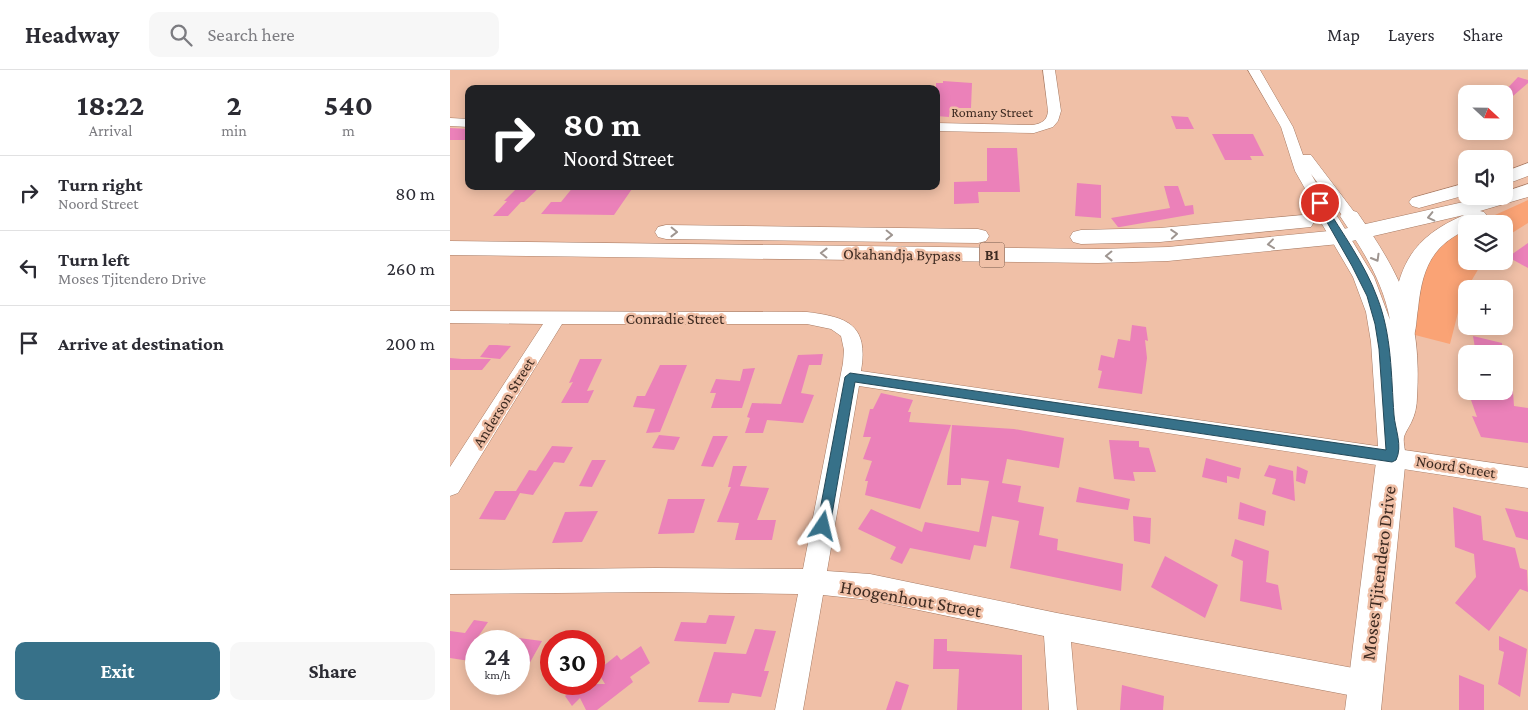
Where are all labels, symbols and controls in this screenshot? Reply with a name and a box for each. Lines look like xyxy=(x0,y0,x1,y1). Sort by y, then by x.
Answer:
search box xyxy=(149,12,499,57)
text: Headway xyxy=(25,21,119,48)
icon: search xyxy=(167,21,195,49)
text: Search here xyxy=(207,24,295,45)
text: Map xyxy=(1327,25,1360,45)
text: Layers xyxy=(1388,25,1435,45)
text: Share xyxy=(1463,25,1503,45)
north arrow xyxy=(1458,85,1512,140)
map controls xyxy=(1458,85,1513,400)
text: 18:22 xyxy=(77,88,144,121)
text: 2 xyxy=(226,88,242,121)
text: 540 xyxy=(324,88,373,121)
street label: Romany Street xyxy=(951,104,1033,120)
icon: right xyxy=(480,105,545,170)
text: 80 m xyxy=(563,105,641,144)
text: Arrival xyxy=(89,122,132,139)
text: min xyxy=(221,122,247,139)
text: m xyxy=(342,122,355,139)
text: Noord Street xyxy=(563,146,674,171)
button: sound xyxy=(1458,150,1513,205)
text: Turn right xyxy=(58,174,143,195)
icon: right xyxy=(15,179,43,207)
pin xyxy=(1299,182,1341,224)
text: 80 m xyxy=(395,183,435,204)
icon: arrive xyxy=(1306,189,1334,217)
text: Noord Street xyxy=(58,195,139,212)
one-way arrow xyxy=(1426,211,1435,222)
button: layers xyxy=(1458,215,1513,270)
one-way arrow xyxy=(670,227,678,237)
one-way arrow xyxy=(1170,228,1178,239)
one-way arrow xyxy=(885,229,893,240)
one-way arrow xyxy=(1266,238,1274,249)
road number: B1 xyxy=(980,242,1004,268)
street label: Okahandja Bypass xyxy=(843,245,961,265)
one-way arrow xyxy=(819,248,827,258)
text: Turn left xyxy=(58,249,130,270)
one-way arrow xyxy=(1104,250,1112,261)
one-way arrow xyxy=(1369,252,1379,261)
icon: left xyxy=(15,254,43,282)
text: 260 m xyxy=(387,258,435,279)
text: Moses Tjitendero Drive xyxy=(58,270,206,287)
button: + xyxy=(1458,280,1513,335)
street label: Conradie Street xyxy=(626,310,725,327)
icon: arrive xyxy=(15,329,43,357)
text: Arrive at destination xyxy=(58,333,224,354)
text: 200 m xyxy=(386,333,435,354)
button: − xyxy=(1458,345,1513,400)
street label: Anderson Street xyxy=(469,354,538,450)
street label: Noord Street xyxy=(1415,452,1498,481)
street label: Moses Tjitendero Drive xyxy=(1357,485,1401,662)
position arrow xyxy=(796,499,848,551)
street label: Hoogenhout Street xyxy=(839,576,984,621)
speed limit sign: 30 xyxy=(540,630,605,695)
button: Exit xyxy=(15,642,220,700)
button: Share xyxy=(230,642,435,700)
text: 24 xyxy=(484,643,511,670)
text: km/h xyxy=(485,668,510,682)

